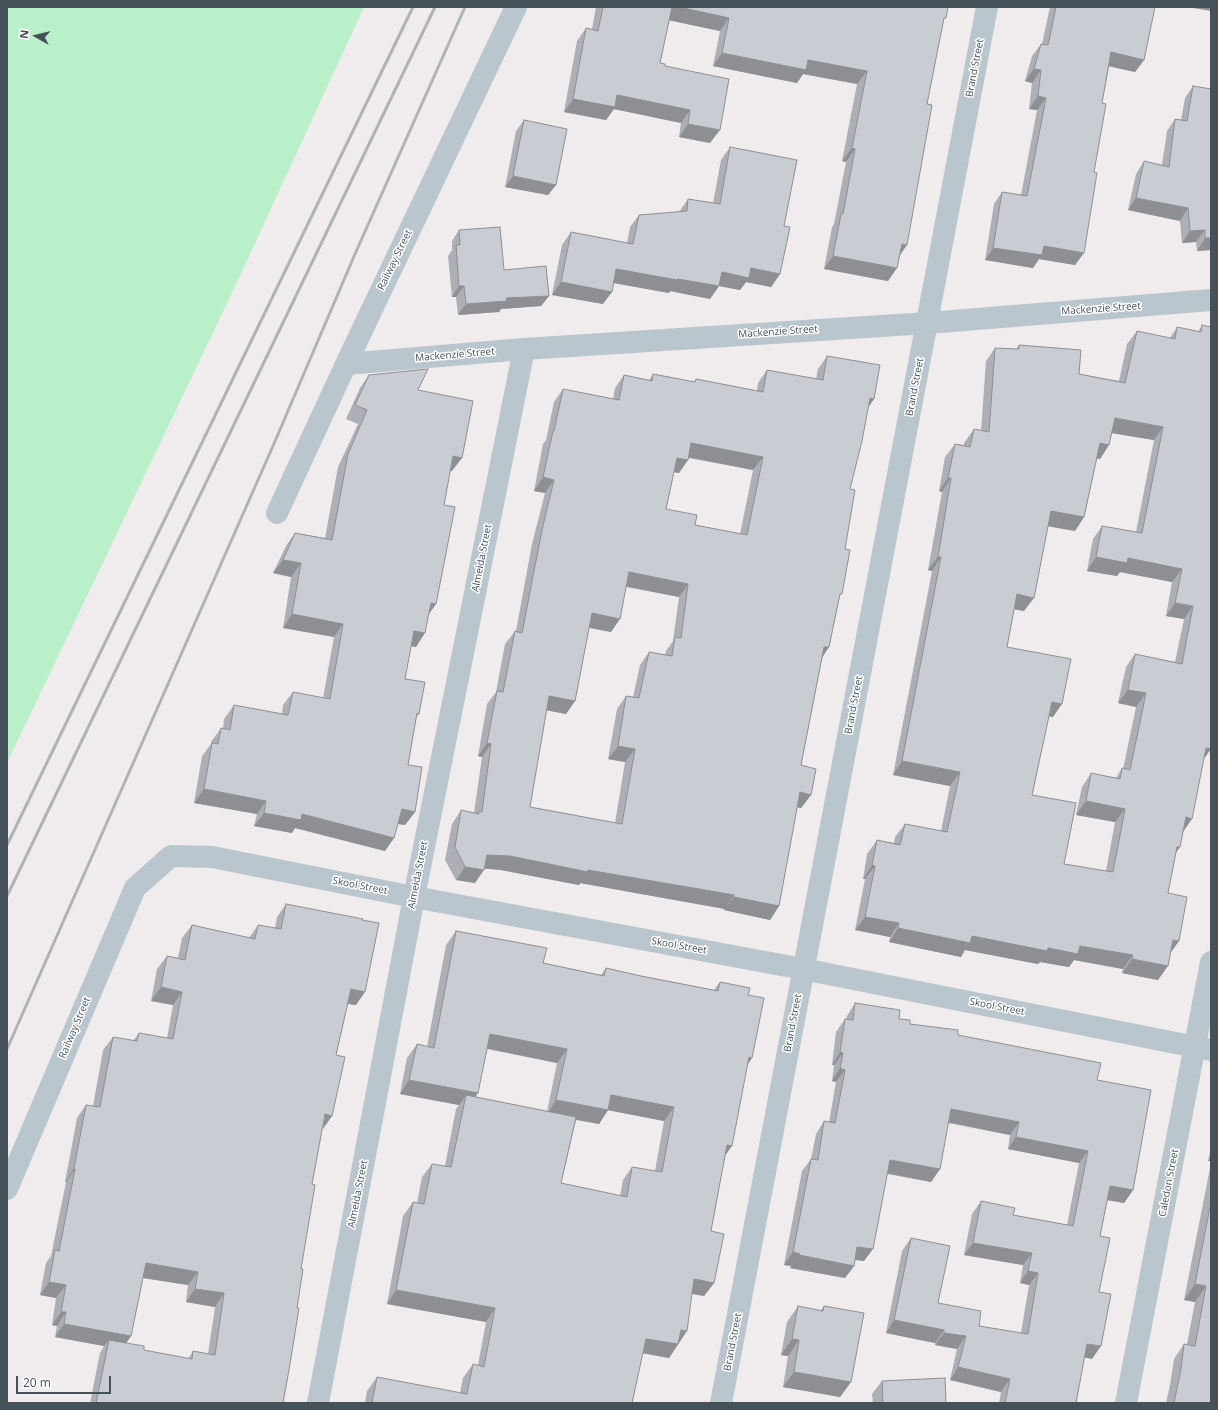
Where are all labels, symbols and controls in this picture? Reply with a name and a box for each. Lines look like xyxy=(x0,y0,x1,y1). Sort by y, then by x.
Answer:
north arrow xyxy=(16,16,56,56)
text: N xyxy=(16,29,32,40)
street label: Brand Street xyxy=(963,38,987,98)
street label: Railway Street xyxy=(375,228,415,292)
street label: Mackenzie Street xyxy=(1061,300,1141,318)
street label: Mackenzie Street xyxy=(738,323,818,341)
street label: Mackenzie Street xyxy=(415,346,495,364)
street label: Brand Street xyxy=(903,357,927,417)
street label: Almeida Street xyxy=(470,523,494,593)
street label: Brand Street xyxy=(842,675,866,735)
street label: Almeida Street xyxy=(406,840,430,910)
street label: Skool Street xyxy=(331,875,389,897)
street label: Skool Street xyxy=(650,935,708,957)
street label: Brand Street xyxy=(781,993,805,1053)
street label: Railway Street xyxy=(57,995,93,1061)
street label: Skool Street xyxy=(968,996,1026,1018)
street label: Caledon Street xyxy=(1157,1148,1181,1218)
street label: Almeida Street xyxy=(346,1159,370,1229)
street label: Brand Street xyxy=(721,1312,745,1372)
scale bar xyxy=(18,1368,113,1394)
text: 20 m xyxy=(23,1374,51,1391)

